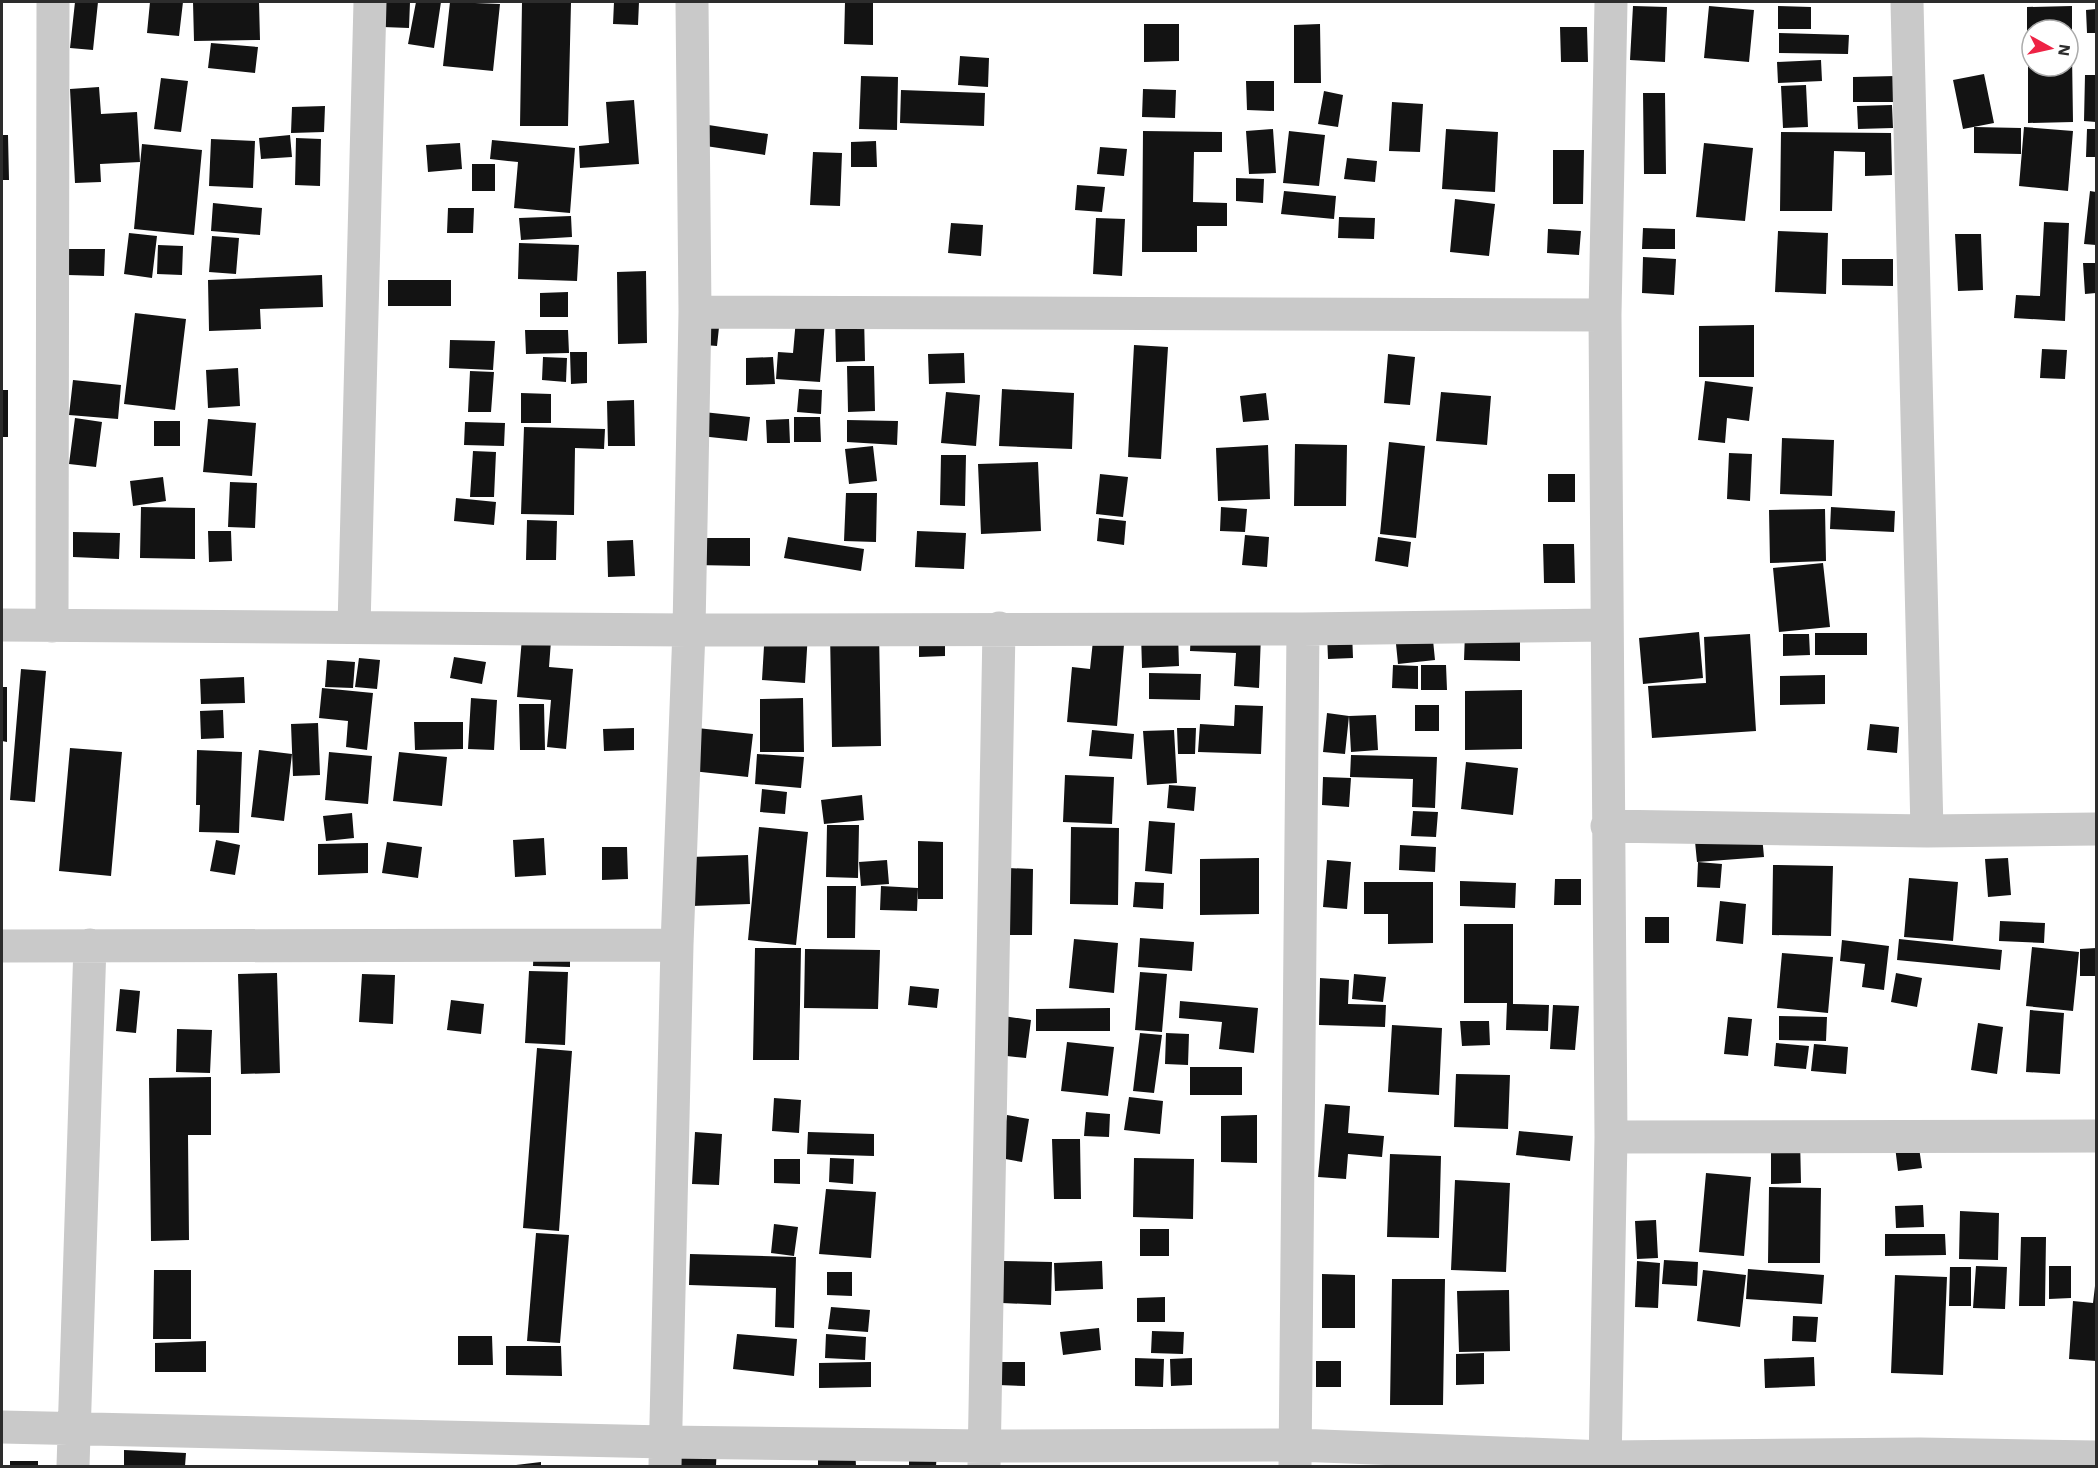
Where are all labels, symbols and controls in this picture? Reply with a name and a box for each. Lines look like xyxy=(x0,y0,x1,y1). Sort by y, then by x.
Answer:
north arrow xyxy=(2020,18,2080,78)
text: N xyxy=(2054,43,2075,57)

